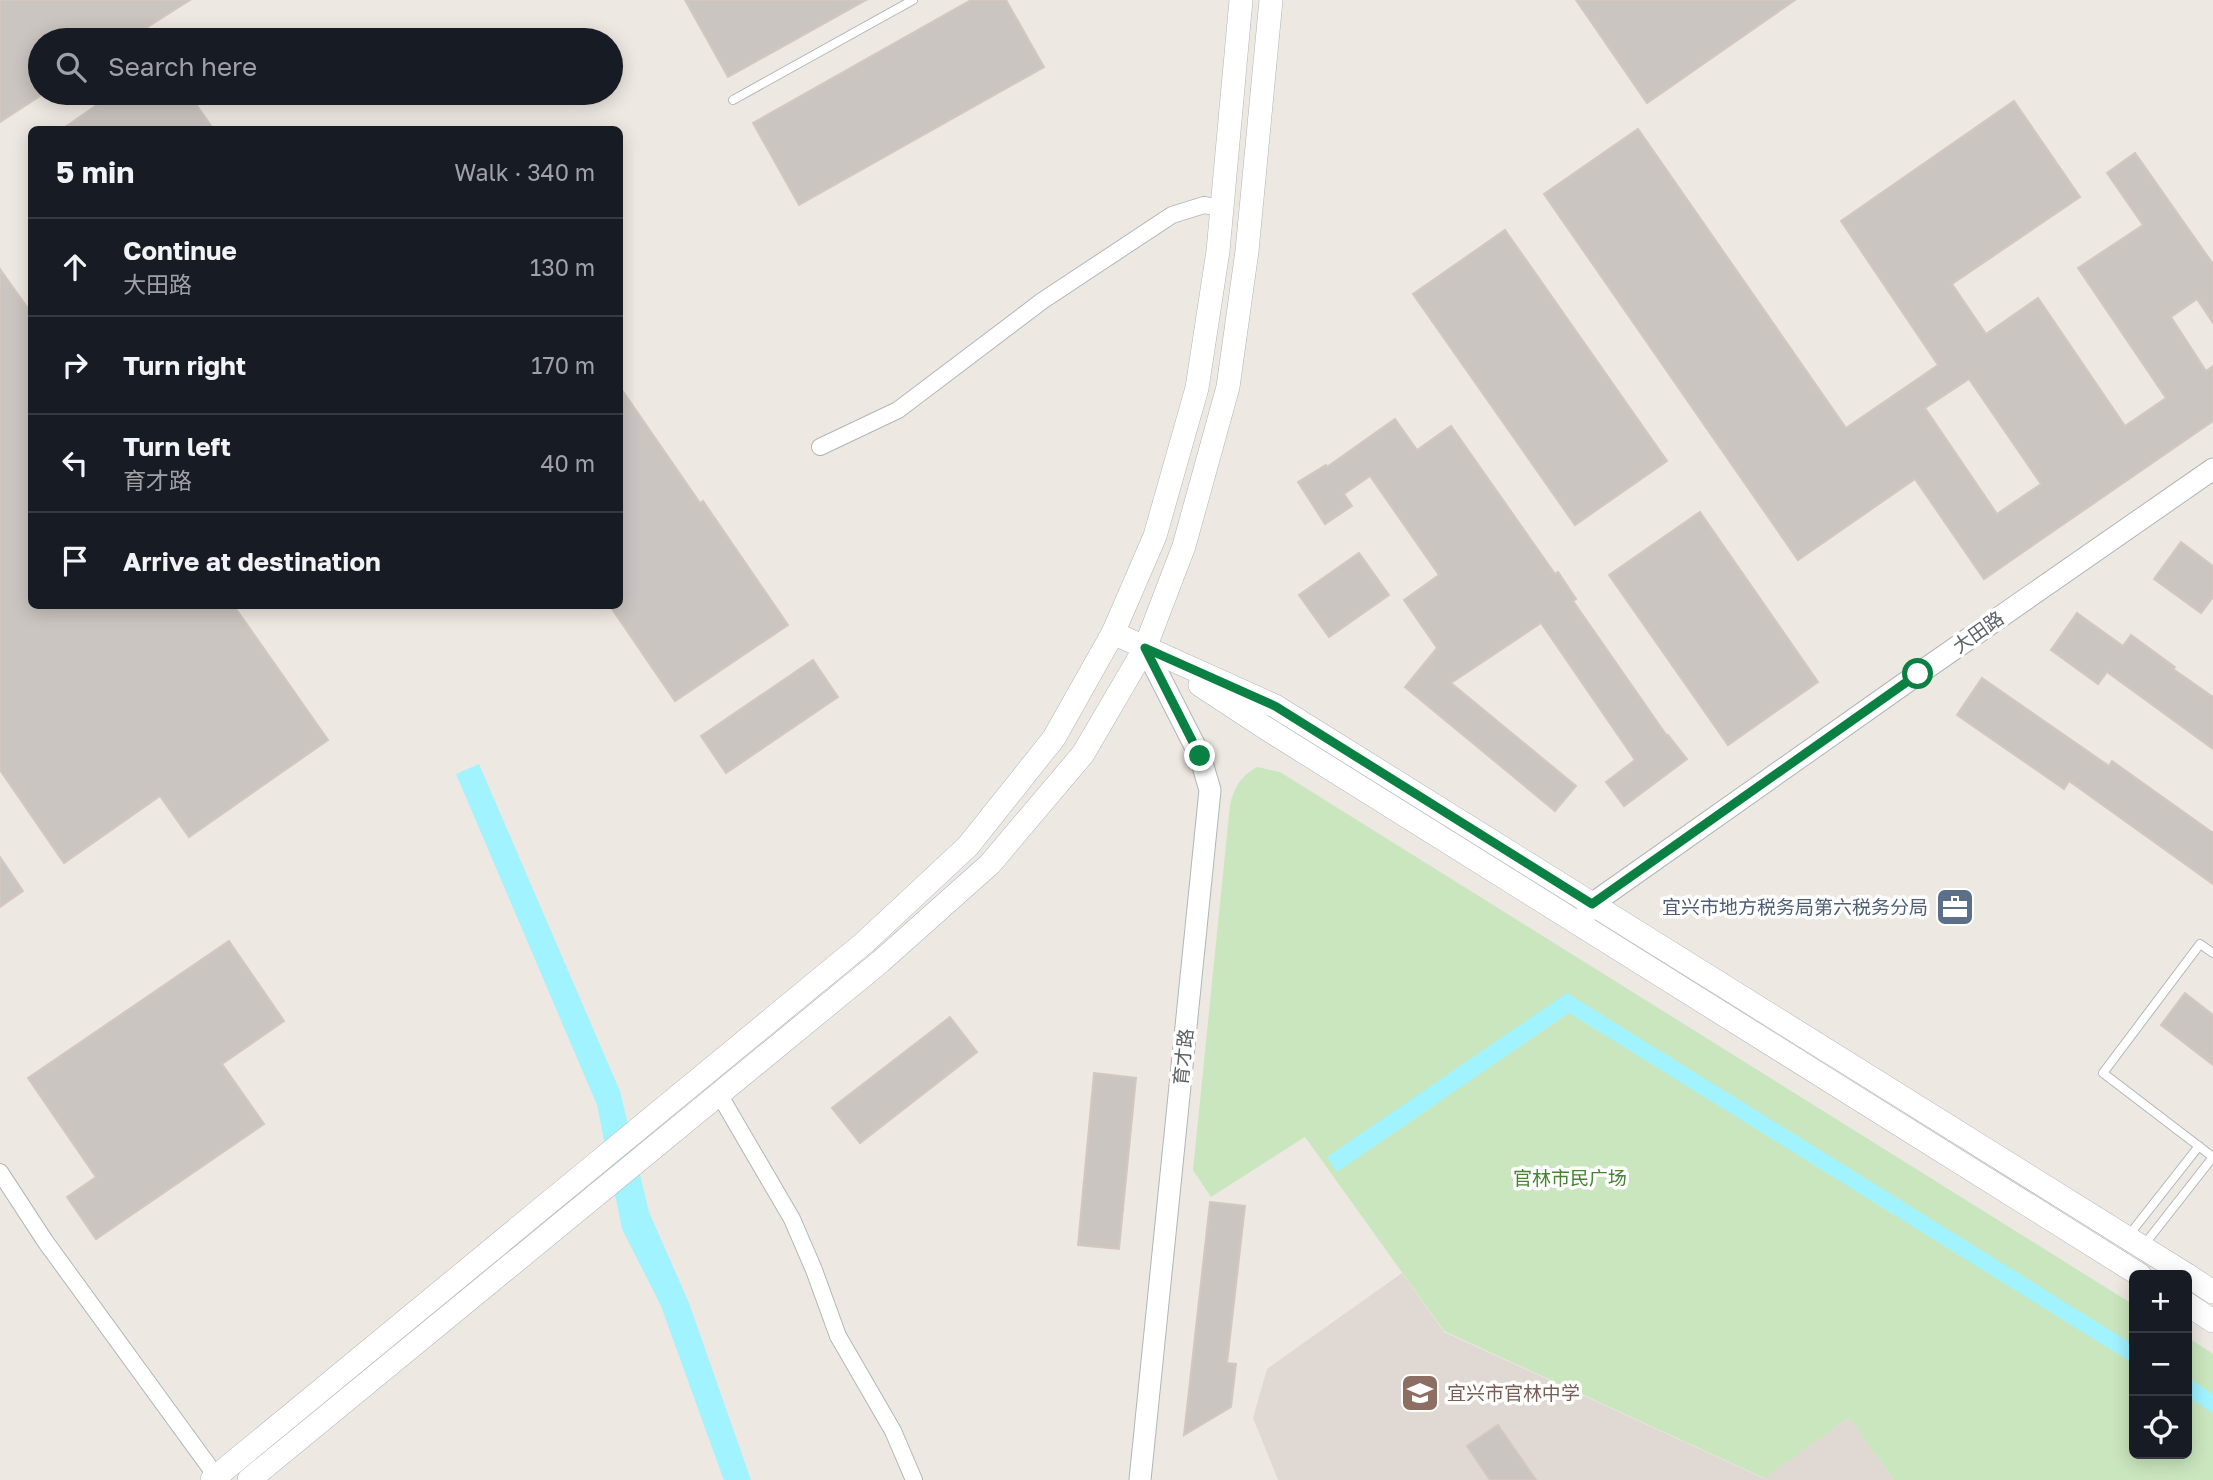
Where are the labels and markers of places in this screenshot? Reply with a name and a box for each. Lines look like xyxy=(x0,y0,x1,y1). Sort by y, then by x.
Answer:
office icon: 宜兴市地方税务局第六税务分局 xyxy=(1934,886,1976,928)
place label: 宜兴市地方税务局第六税务分局 xyxy=(1662,895,1928,918)
school or university icon: 宜兴市官林中学 xyxy=(1399,1372,1441,1414)
place label: 宜兴市官林中学 xyxy=(1447,1381,1580,1404)

